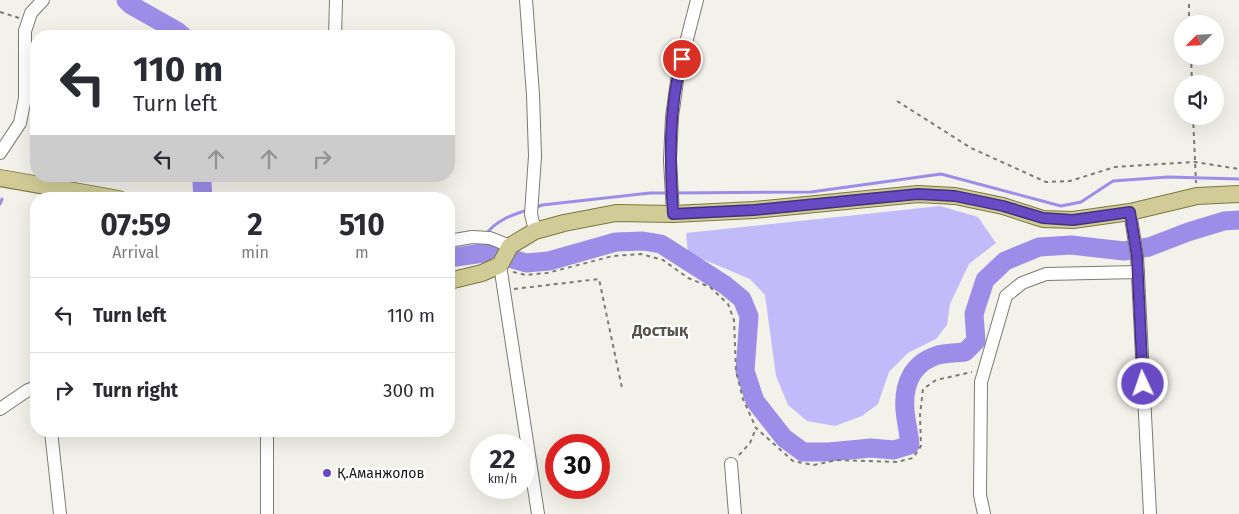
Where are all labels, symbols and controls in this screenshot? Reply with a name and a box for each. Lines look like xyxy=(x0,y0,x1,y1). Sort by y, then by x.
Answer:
north arrow xyxy=(1174,15,1224,65)
map controls xyxy=(1174,15,1224,125)
pin xyxy=(661,38,703,80)
icon: arrive xyxy=(668,45,696,73)
text: 110 m xyxy=(133,48,223,90)
icon: left xyxy=(50,50,115,115)
button: sound xyxy=(1174,75,1224,125)
text: Turn left xyxy=(133,90,217,117)
icon: left xyxy=(149,145,177,173)
icon: ahead xyxy=(202,145,230,173)
icon: ahead xyxy=(255,145,283,173)
icon: right xyxy=(308,145,336,173)
text: 07:59 xyxy=(100,207,171,243)
text: 2 xyxy=(247,207,263,243)
text: 510 xyxy=(339,207,385,243)
text: Arrival xyxy=(112,243,159,262)
text: min xyxy=(241,243,269,262)
text: m xyxy=(355,243,369,262)
icon: left xyxy=(50,301,78,329)
text: Turn left xyxy=(93,304,167,327)
text: 110 m xyxy=(387,304,435,327)
district label: Достық xyxy=(631,321,688,340)
position arrow xyxy=(1116,357,1168,409)
icon: right xyxy=(50,376,78,404)
text: Turn right xyxy=(93,379,178,402)
text: 300 m xyxy=(383,379,435,402)
speed limit sign: 30 xyxy=(545,434,610,499)
text: 22 xyxy=(490,445,515,475)
place label: Қ.Аманжолов xyxy=(337,465,424,482)
marker: Қ.Аманжолов xyxy=(321,467,333,479)
text: km/h xyxy=(488,472,517,486)

